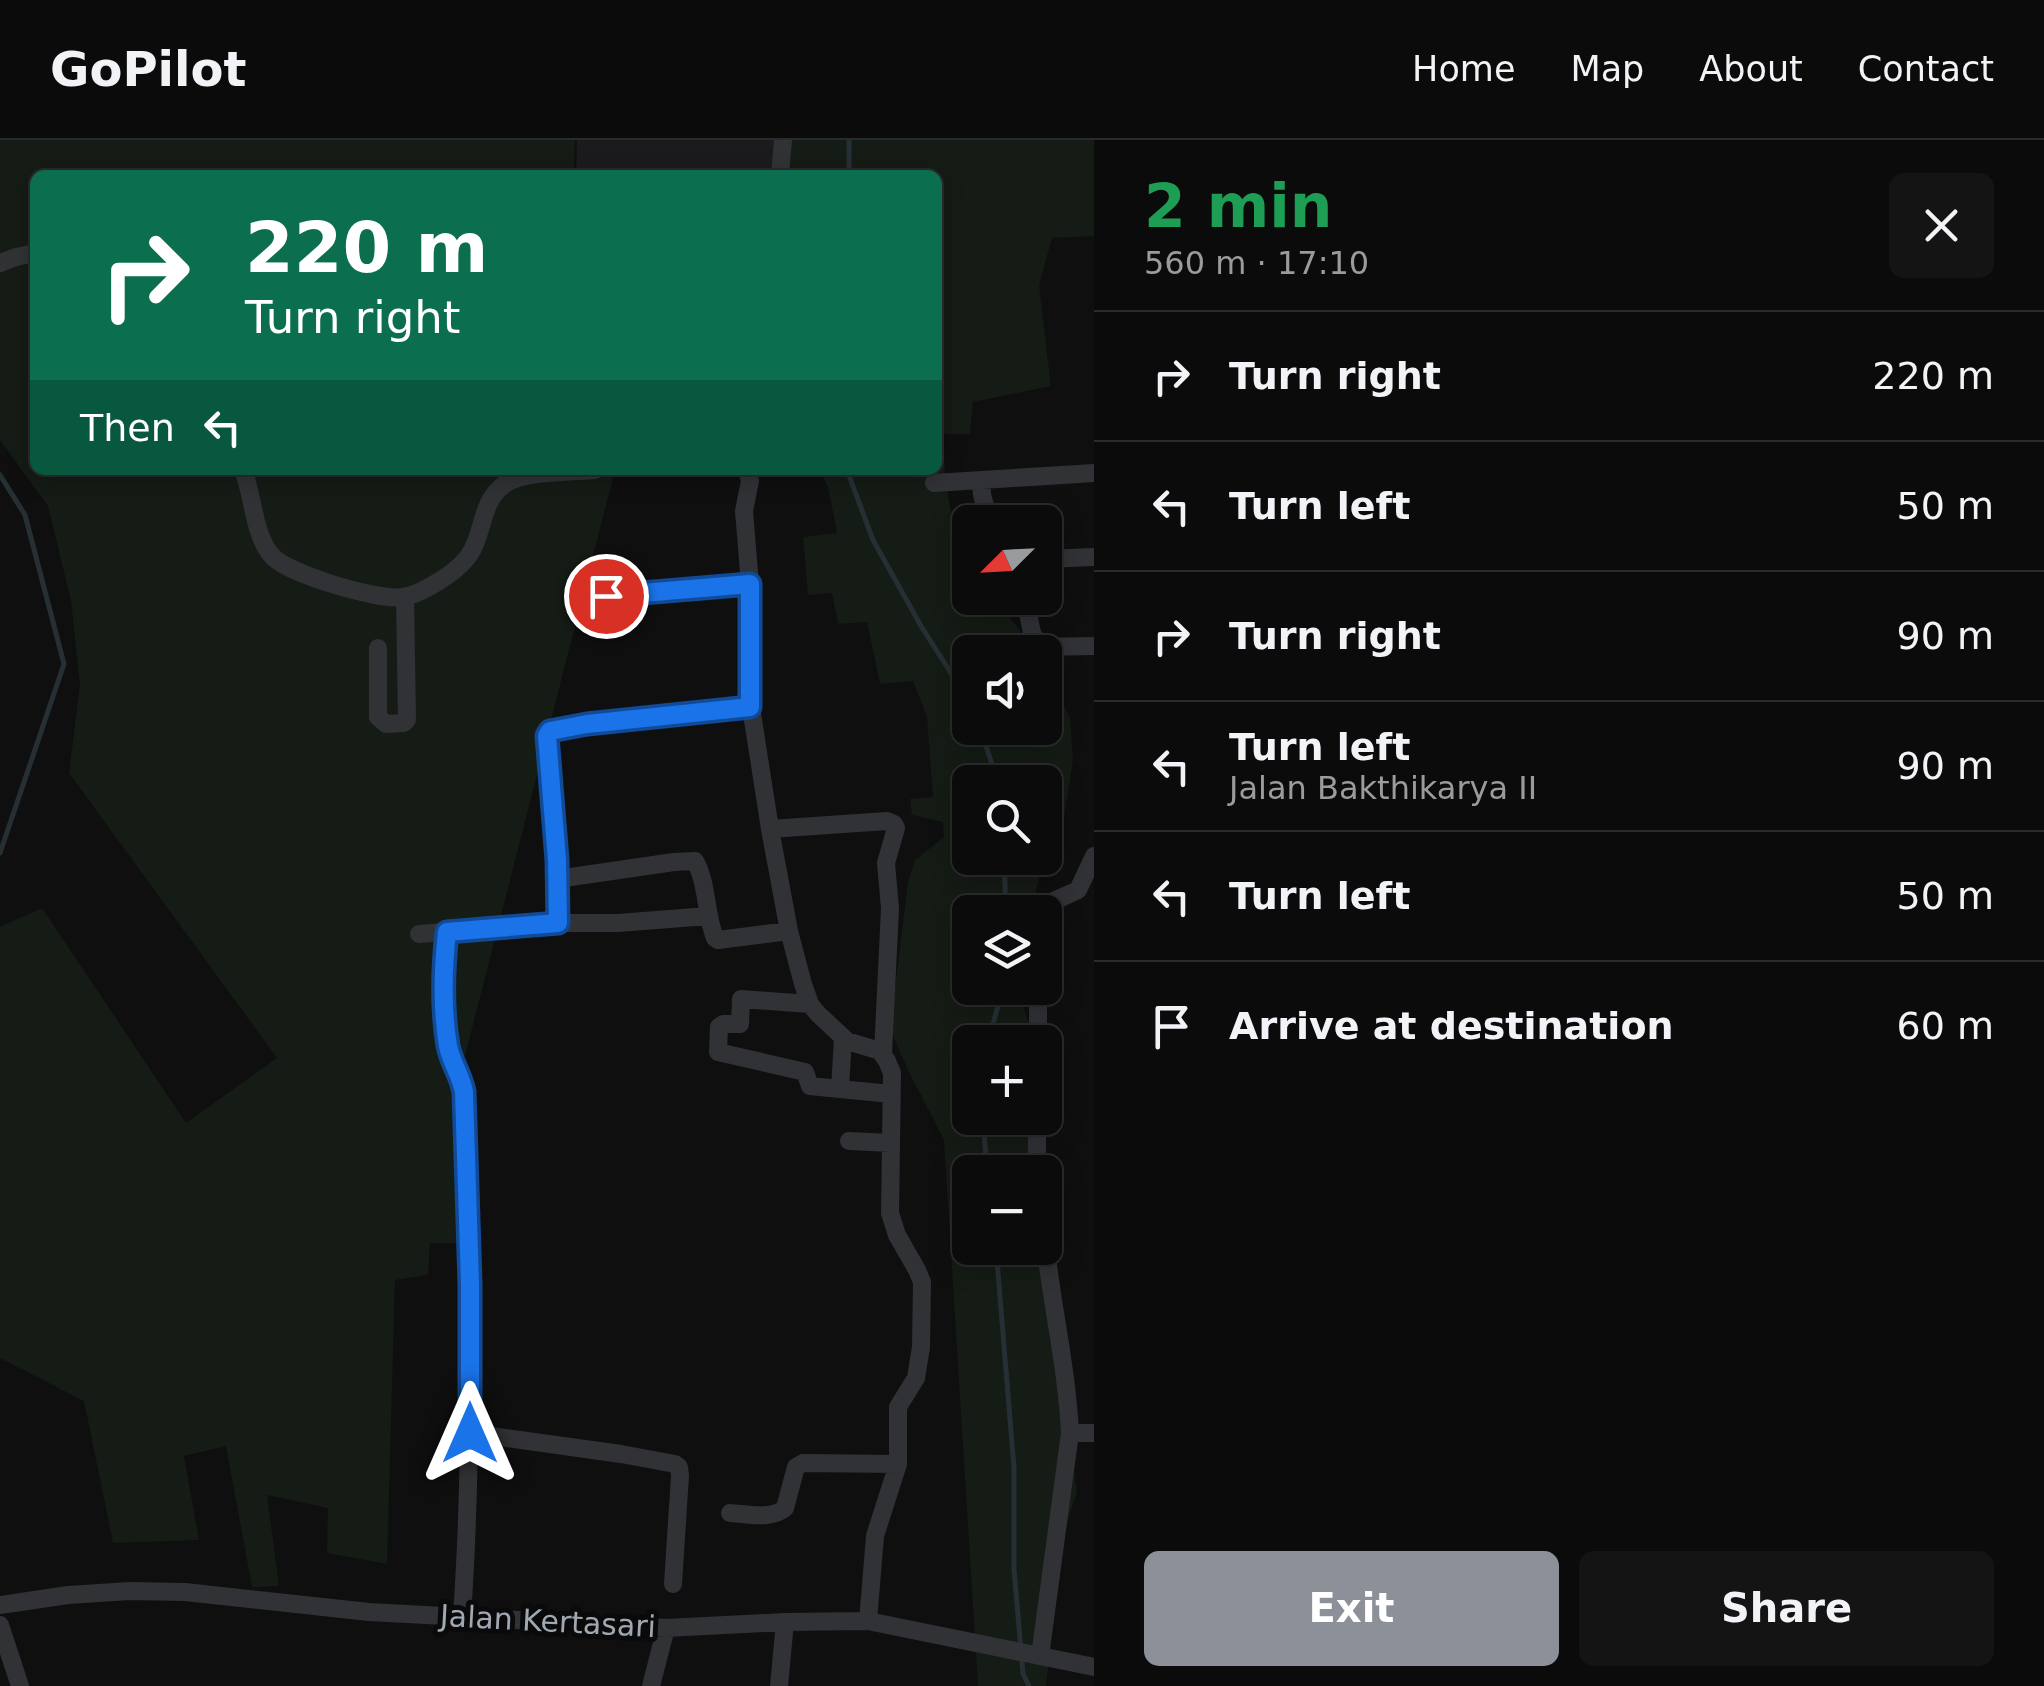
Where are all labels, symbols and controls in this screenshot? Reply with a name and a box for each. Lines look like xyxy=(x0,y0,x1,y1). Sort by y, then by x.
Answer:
text: GoPilot xyxy=(50,41,246,97)
text: Home xyxy=(1412,49,1515,89)
text: Map xyxy=(1570,49,1644,89)
text: About xyxy=(1699,49,1803,89)
text: Contact xyxy=(1858,49,1994,89)
text: 2 min xyxy=(1144,171,1332,241)
button: close xyxy=(1889,173,1994,278)
text: 220 m xyxy=(245,207,488,289)
icon: right xyxy=(80,210,210,340)
text: 560 m · 17:10 xyxy=(1144,244,1369,282)
text: Turn right xyxy=(245,291,460,344)
icon: right xyxy=(1144,349,1199,404)
text: Turn right xyxy=(1229,354,1441,398)
text: 220 m xyxy=(1872,354,1994,398)
icon: left xyxy=(195,400,250,455)
text: Then xyxy=(80,406,175,450)
icon: left xyxy=(1144,479,1199,534)
text: Turn left xyxy=(1229,484,1410,528)
text: 50 m xyxy=(1897,484,1994,528)
north arrow xyxy=(952,505,1062,615)
map controls xyxy=(952,505,1062,1265)
pin xyxy=(564,554,649,639)
icon: arrive xyxy=(579,569,634,624)
icon: right xyxy=(1144,609,1199,664)
text: Turn right xyxy=(1229,614,1441,658)
text: 90 m xyxy=(1897,614,1994,658)
button: sound xyxy=(952,635,1062,745)
text: Turn left xyxy=(1229,725,1410,769)
icon: left xyxy=(1144,739,1199,794)
text: 90 m xyxy=(1897,744,1994,788)
button: search xyxy=(952,765,1062,875)
text: Jalan Bakthikarya II xyxy=(1229,769,1537,807)
icon: left xyxy=(1144,869,1199,924)
text: Turn left xyxy=(1229,874,1410,918)
text: 50 m xyxy=(1897,874,1994,918)
button: layers xyxy=(952,895,1062,1005)
icon: arrive xyxy=(1144,999,1199,1054)
text: Arrive at destination xyxy=(1229,1004,1674,1048)
text: 60 m xyxy=(1897,1004,1994,1048)
button: + xyxy=(952,1025,1062,1135)
button: − xyxy=(952,1155,1062,1265)
position arrow xyxy=(418,1381,522,1485)
button: Exit xyxy=(1144,1551,1559,1666)
button: Share xyxy=(1579,1551,1994,1666)
street label: Jalan Kertasari xyxy=(437,1598,657,1644)

